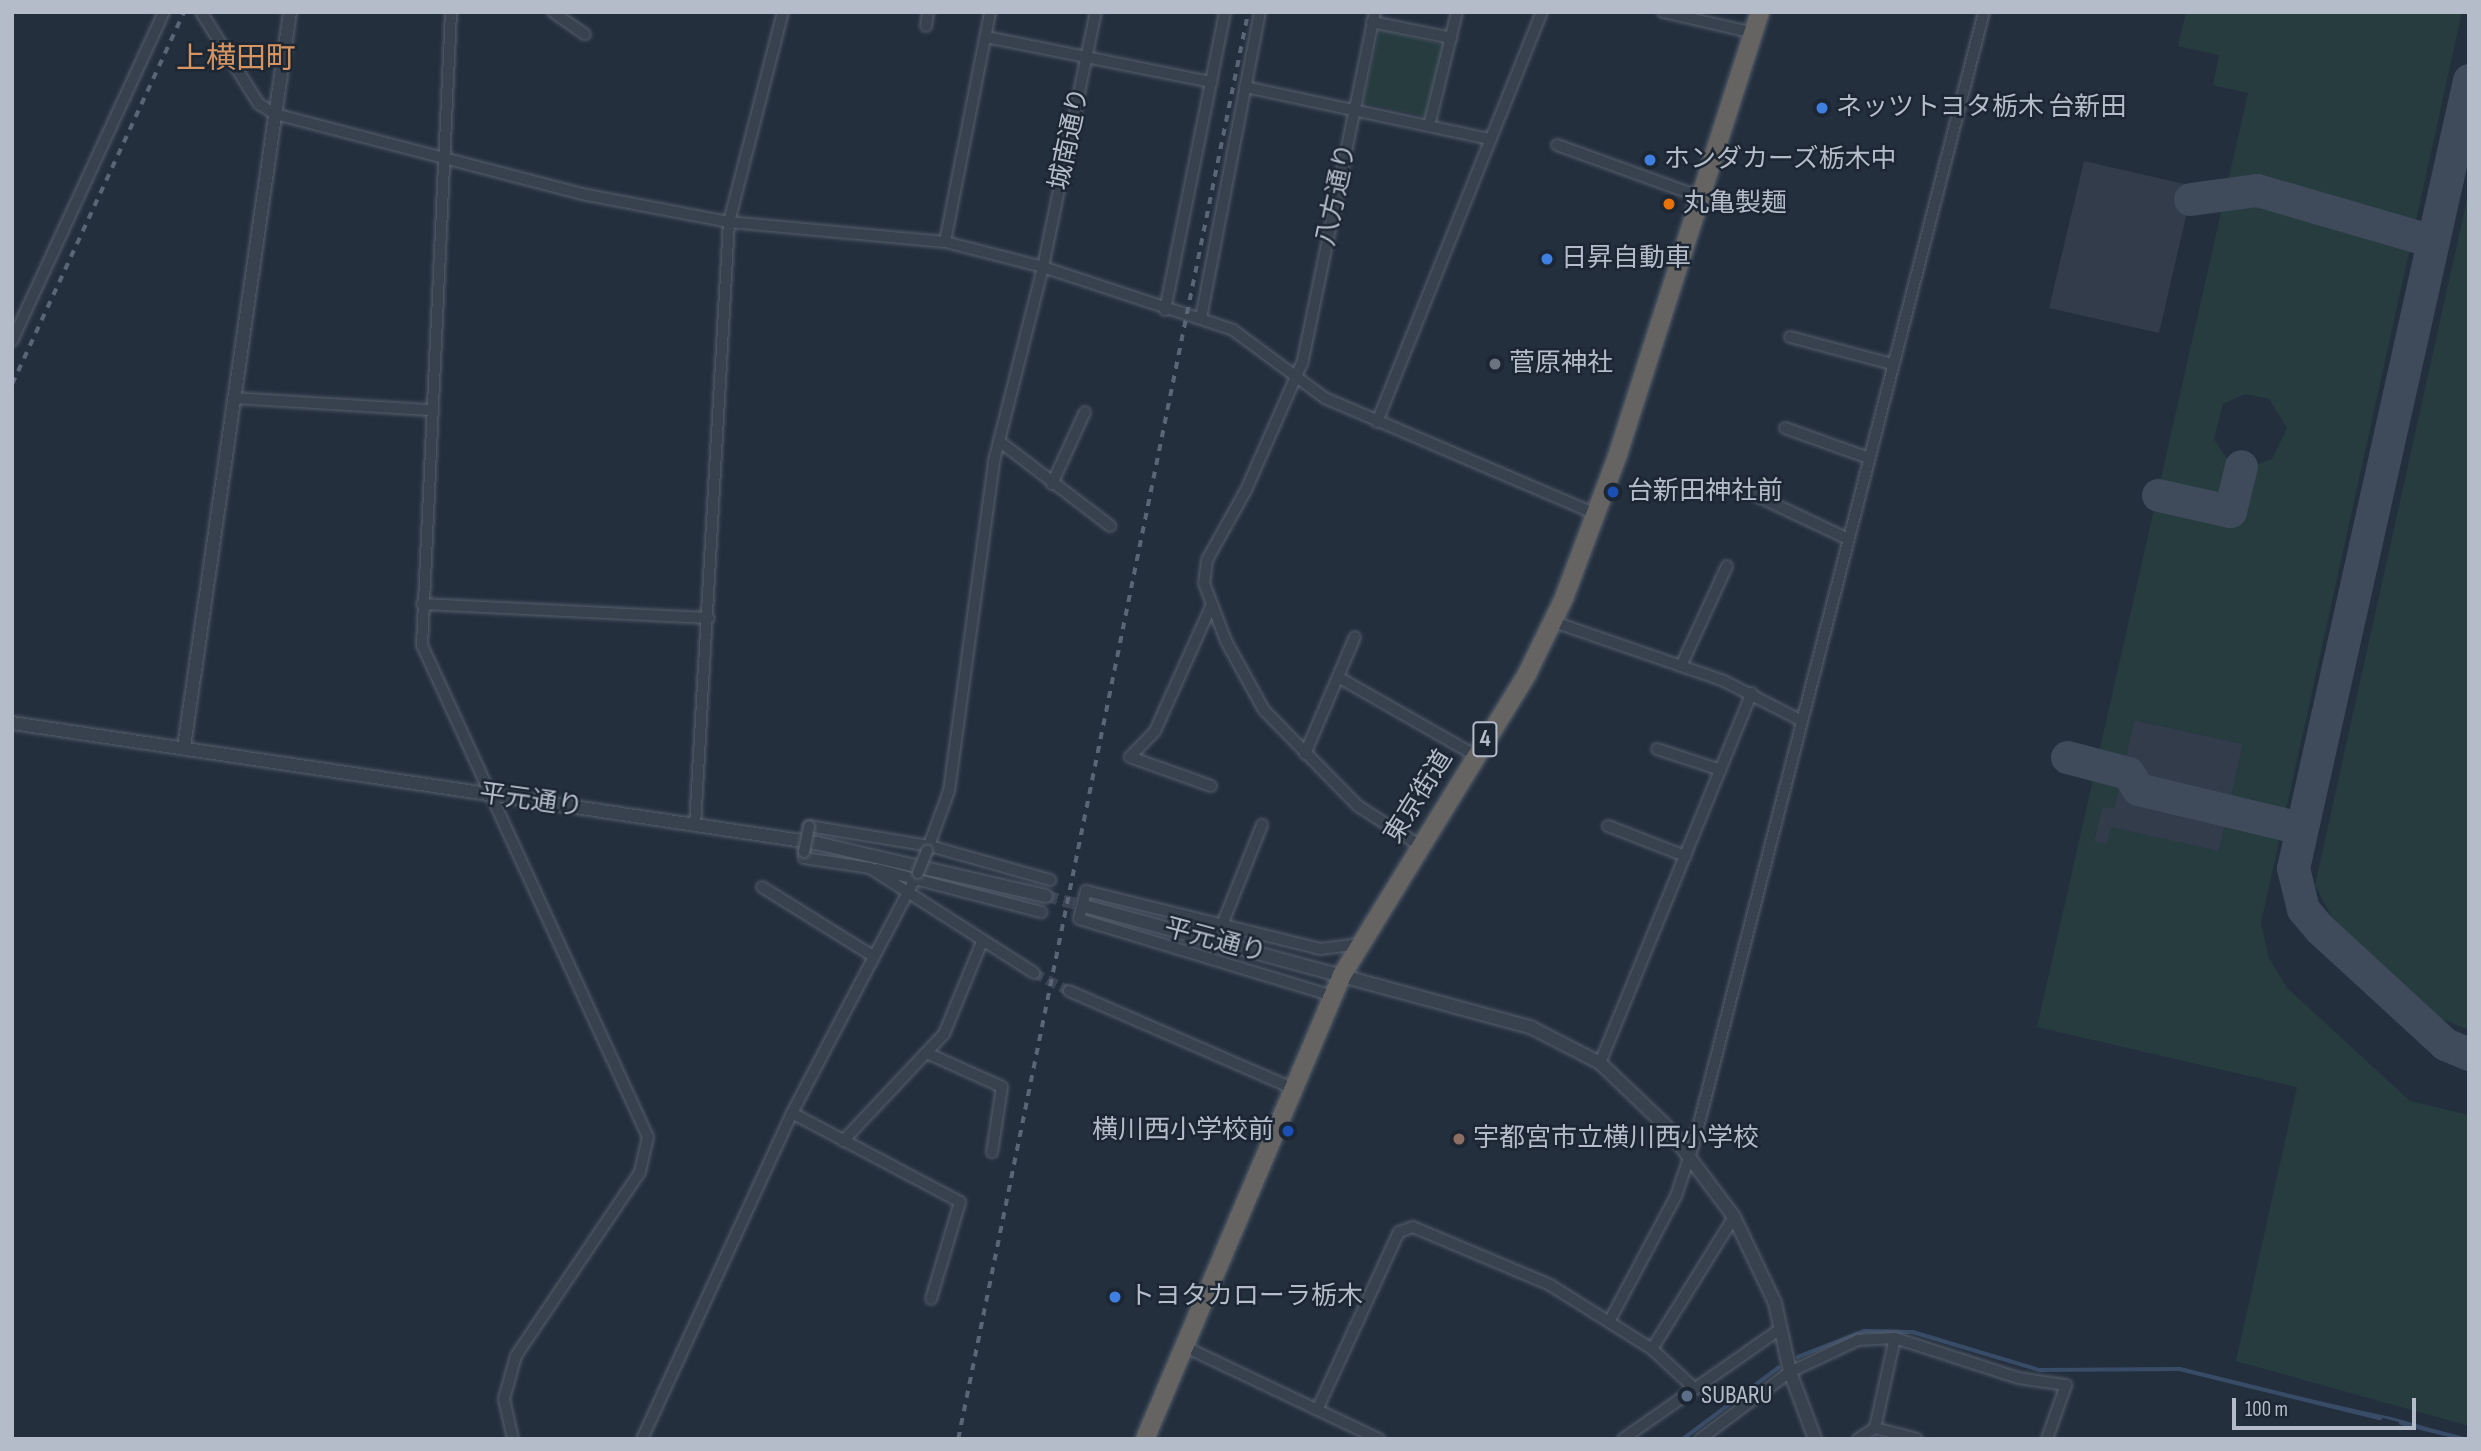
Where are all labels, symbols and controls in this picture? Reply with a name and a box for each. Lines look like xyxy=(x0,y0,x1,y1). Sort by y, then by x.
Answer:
district label: 上横田町 xyxy=(176,41,296,77)
street label: 城南通り xyxy=(1044,85,1096,193)
place label: ネッツトヨタ栃木 台新田 xyxy=(1836,92,2126,124)
marker: ネッツトヨタ栃木 台新田 xyxy=(1814,100,1830,116)
street label: 八方通り xyxy=(1311,141,1363,249)
place label: ホンダカーズ栃木中 xyxy=(1664,144,1898,176)
marker: ホンダカーズ栃木中 xyxy=(1642,152,1658,168)
place label: 丸亀製麺 xyxy=(1683,188,1787,220)
marker: 丸亀製麺 xyxy=(1661,196,1677,212)
place label: 日昇自動車 xyxy=(1561,243,1691,275)
marker: 日昇自動車 xyxy=(1539,251,1555,267)
place label: 菅原神社 xyxy=(1509,348,1613,380)
marker: 菅原神社 xyxy=(1487,356,1503,372)
place label: 台新田神社前 xyxy=(1627,476,1783,508)
marker: 台新田神社前 xyxy=(1605,484,1621,500)
road number: 4 xyxy=(1471,718,1499,760)
street label: 東京街道 xyxy=(1378,745,1460,849)
street label: 平元通り xyxy=(477,778,585,824)
street label: 平元通り xyxy=(1161,912,1269,970)
place label: 横川西小学校前 xyxy=(1092,1115,1274,1147)
marker: 横川西小学校前 xyxy=(1280,1123,1296,1139)
place label: 宇都宮市立横川西小学校 xyxy=(1473,1123,1759,1155)
marker: 宇都宮市立横川西小学校 xyxy=(1451,1131,1467,1147)
place label: トヨタカローラ栃木 xyxy=(1129,1281,1363,1313)
marker: トヨタカローラ栃木 xyxy=(1107,1289,1123,1305)
place label: SUBARU xyxy=(1701,1380,1772,1412)
scale bar xyxy=(2236,1384,2420,1428)
marker: SUBARU xyxy=(1679,1388,1695,1404)
text: 100 m xyxy=(2245,1397,2288,1422)

